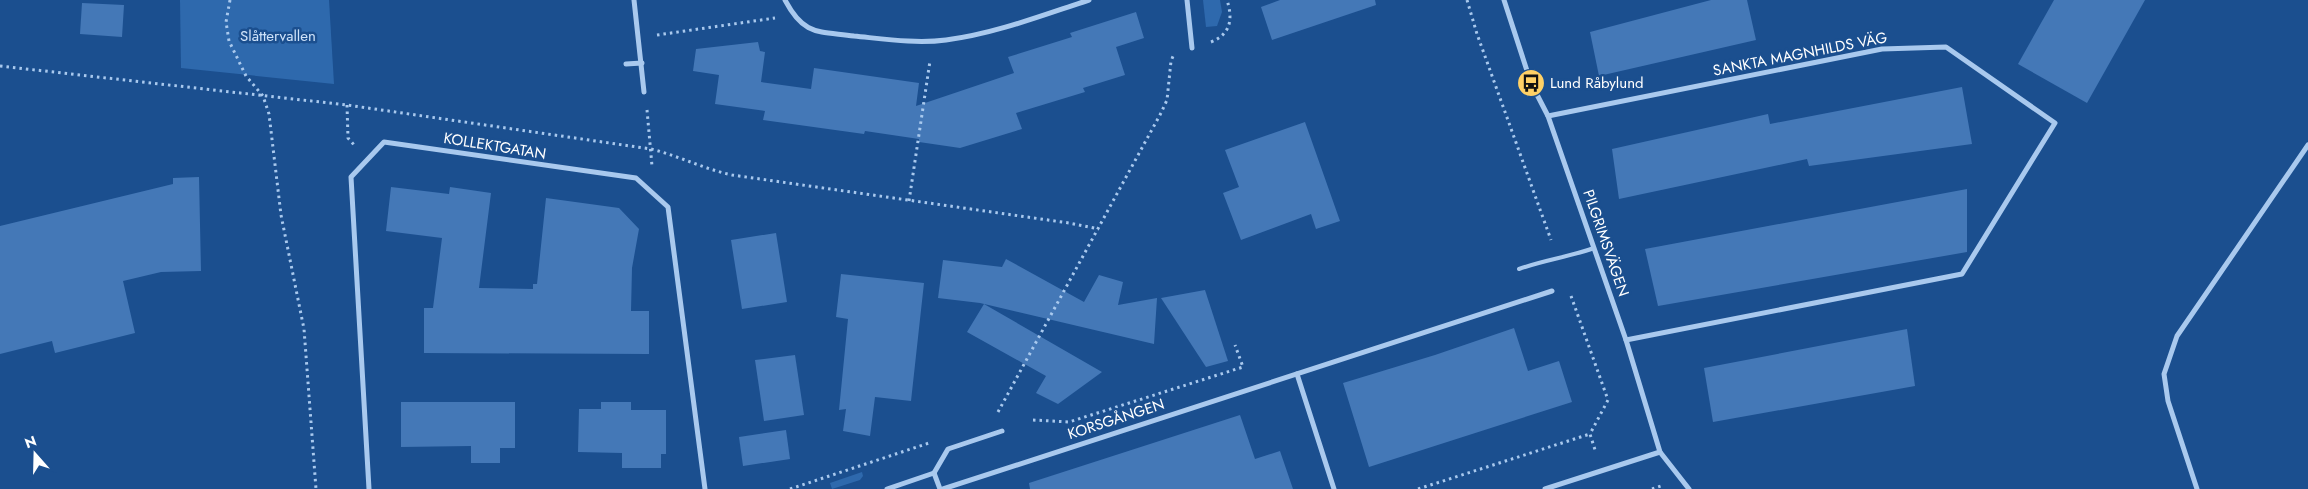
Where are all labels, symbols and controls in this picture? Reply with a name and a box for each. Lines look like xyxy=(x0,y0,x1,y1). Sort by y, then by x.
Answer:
park label: Slåttervallen xyxy=(240,25,316,47)
street label: SANKTA MAGNHILDS VÄG xyxy=(1711,26,1889,82)
bus stop icon: Lund Råbylund xyxy=(1516,68,1546,98)
place label: Lund Råbylund xyxy=(1550,72,1644,94)
street label: KOLLEKTGATAN xyxy=(442,127,548,165)
street label: PILGRIMSVÄGEN xyxy=(1577,187,1635,299)
street label: KORSGÅNGEN xyxy=(1065,393,1167,445)
north arrow xyxy=(10,429,60,479)
text: N xyxy=(22,430,39,453)

